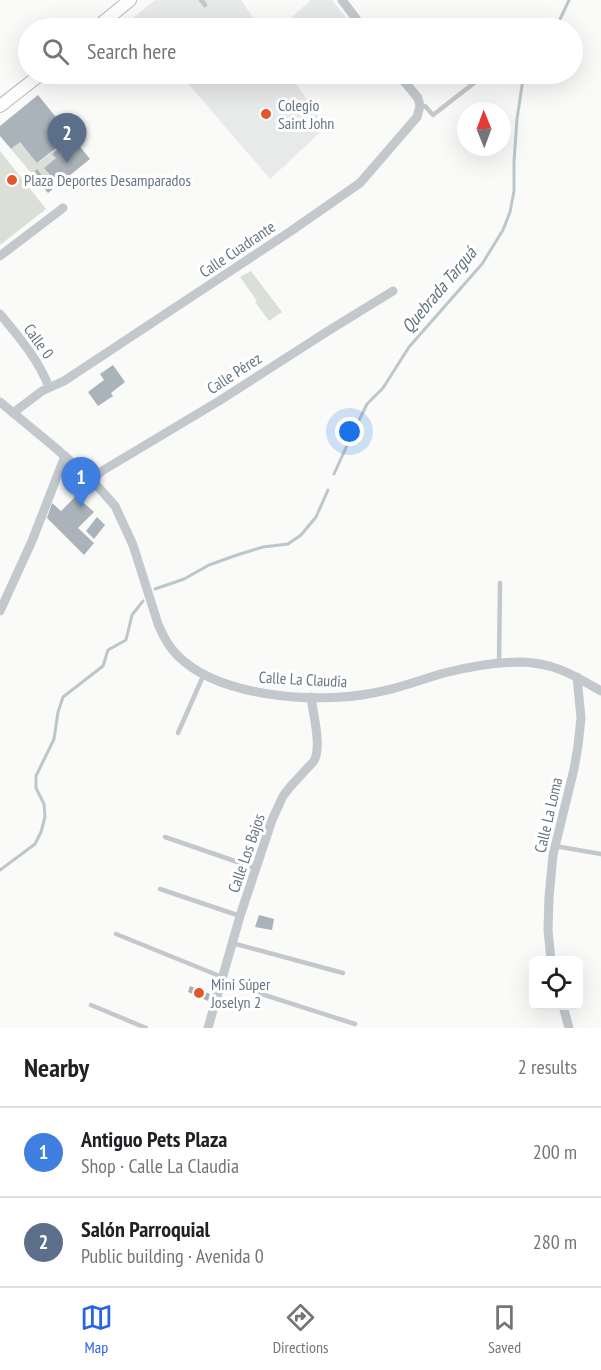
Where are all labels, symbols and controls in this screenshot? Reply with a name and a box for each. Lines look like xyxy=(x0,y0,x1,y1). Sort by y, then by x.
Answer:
search box xyxy=(18,18,583,84)
icon: search xyxy=(39,35,72,68)
text: Search here xyxy=(87,37,176,65)
place label: Colegio Saint John xyxy=(278,95,334,133)
north arrow xyxy=(457,102,511,156)
marker: Colegio Saint John xyxy=(259,107,273,121)
pin: 2 xyxy=(48,114,86,163)
place label: Plaza Deportes Desamparados xyxy=(24,170,191,190)
marker: Plaza Deportes Desamparados xyxy=(5,173,19,187)
street label: Calle Cuadrante xyxy=(195,216,279,282)
water label: Quebrada Targuá xyxy=(396,241,482,337)
street label: Calle 0 xyxy=(20,320,58,362)
street label: Calle Pérez xyxy=(203,348,265,398)
your location xyxy=(335,417,364,446)
pin: 1 xyxy=(62,458,100,507)
street label: Calle La Claudia xyxy=(258,667,348,691)
street label: Calle La Loma xyxy=(530,775,566,855)
street label: Calle Los Bajos xyxy=(223,811,269,895)
map controls xyxy=(529,956,583,1010)
button: locate xyxy=(529,956,583,1010)
place label: Mini Súper Joselyn 2 xyxy=(210,974,271,1012)
marker: Mini Súper Joselyn 2 xyxy=(192,986,206,1000)
text: Nearby xyxy=(24,1051,89,1084)
text: 2 results xyxy=(518,1054,577,1080)
text: Antiguo Pets Plaza xyxy=(81,1125,227,1153)
text: 1 xyxy=(39,1139,48,1165)
text: 200 m xyxy=(533,1139,577,1165)
text: Shop · Calle La Claudia xyxy=(81,1153,239,1179)
text: Salón Parroquial xyxy=(81,1215,210,1243)
text: 2 xyxy=(39,1229,48,1255)
text: 280 m xyxy=(533,1229,577,1255)
text: Public building · Avenida 0 xyxy=(81,1243,264,1269)
tab: Map xyxy=(80,1301,113,1357)
tab: Directions xyxy=(273,1301,328,1357)
tab: Saved xyxy=(488,1301,521,1357)

